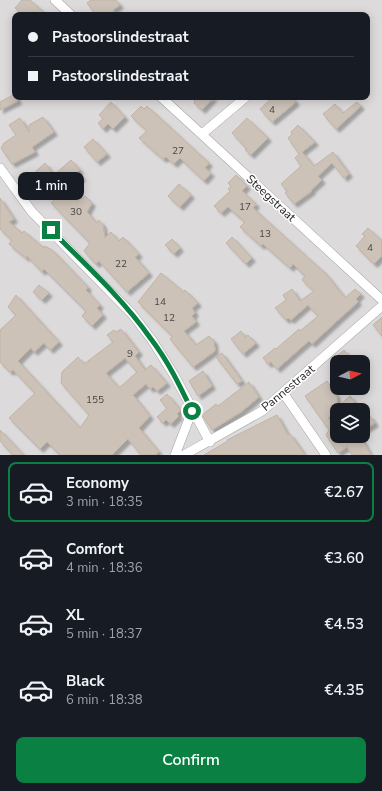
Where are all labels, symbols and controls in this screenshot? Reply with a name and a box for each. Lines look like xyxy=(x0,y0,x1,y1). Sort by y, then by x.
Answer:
text: Pastoorslindestraat xyxy=(52,27,188,47)
text: Pastoorslindestraat xyxy=(52,66,188,86)
house number: 4 xyxy=(269,103,275,117)
house number: 27 xyxy=(172,144,184,158)
street label: Steegstraat xyxy=(243,171,300,226)
callout: 1 min xyxy=(18,172,84,200)
text: 1 min xyxy=(34,177,68,195)
house number: 17 xyxy=(239,200,251,214)
house number: 30 xyxy=(70,205,82,219)
route end xyxy=(42,221,60,239)
house number: 13 xyxy=(259,227,271,241)
house number: 4 xyxy=(367,241,373,255)
house number: 22 xyxy=(115,257,127,271)
house number: 14 xyxy=(154,295,166,309)
house number: 12 xyxy=(163,311,175,325)
house number: 9 xyxy=(127,347,133,361)
north arrow xyxy=(330,355,370,395)
map controls xyxy=(330,355,370,443)
street label: Pannestraat xyxy=(258,361,319,415)
house number: 155 xyxy=(86,393,104,407)
route start xyxy=(183,402,201,420)
button: layers xyxy=(330,403,370,443)
text: Economy xyxy=(66,473,129,493)
icon: car xyxy=(18,474,54,510)
text: €2.67 xyxy=(324,482,364,502)
text: 3 min · 18:35 xyxy=(66,493,142,511)
text: Comfort xyxy=(66,539,123,559)
icon: car xyxy=(18,540,54,576)
text: €3.60 xyxy=(324,548,364,568)
text: 4 min · 18:36 xyxy=(66,559,142,577)
text: XL xyxy=(66,605,85,625)
icon: car xyxy=(18,606,54,642)
text: €4.53 xyxy=(324,614,364,634)
text: 5 min · 18:37 xyxy=(66,625,142,643)
text: Black xyxy=(66,671,104,691)
icon: car xyxy=(18,672,54,708)
text: €4.35 xyxy=(324,680,364,700)
text: 6 min · 18:38 xyxy=(66,691,142,709)
button: Confirm xyxy=(16,737,366,783)

